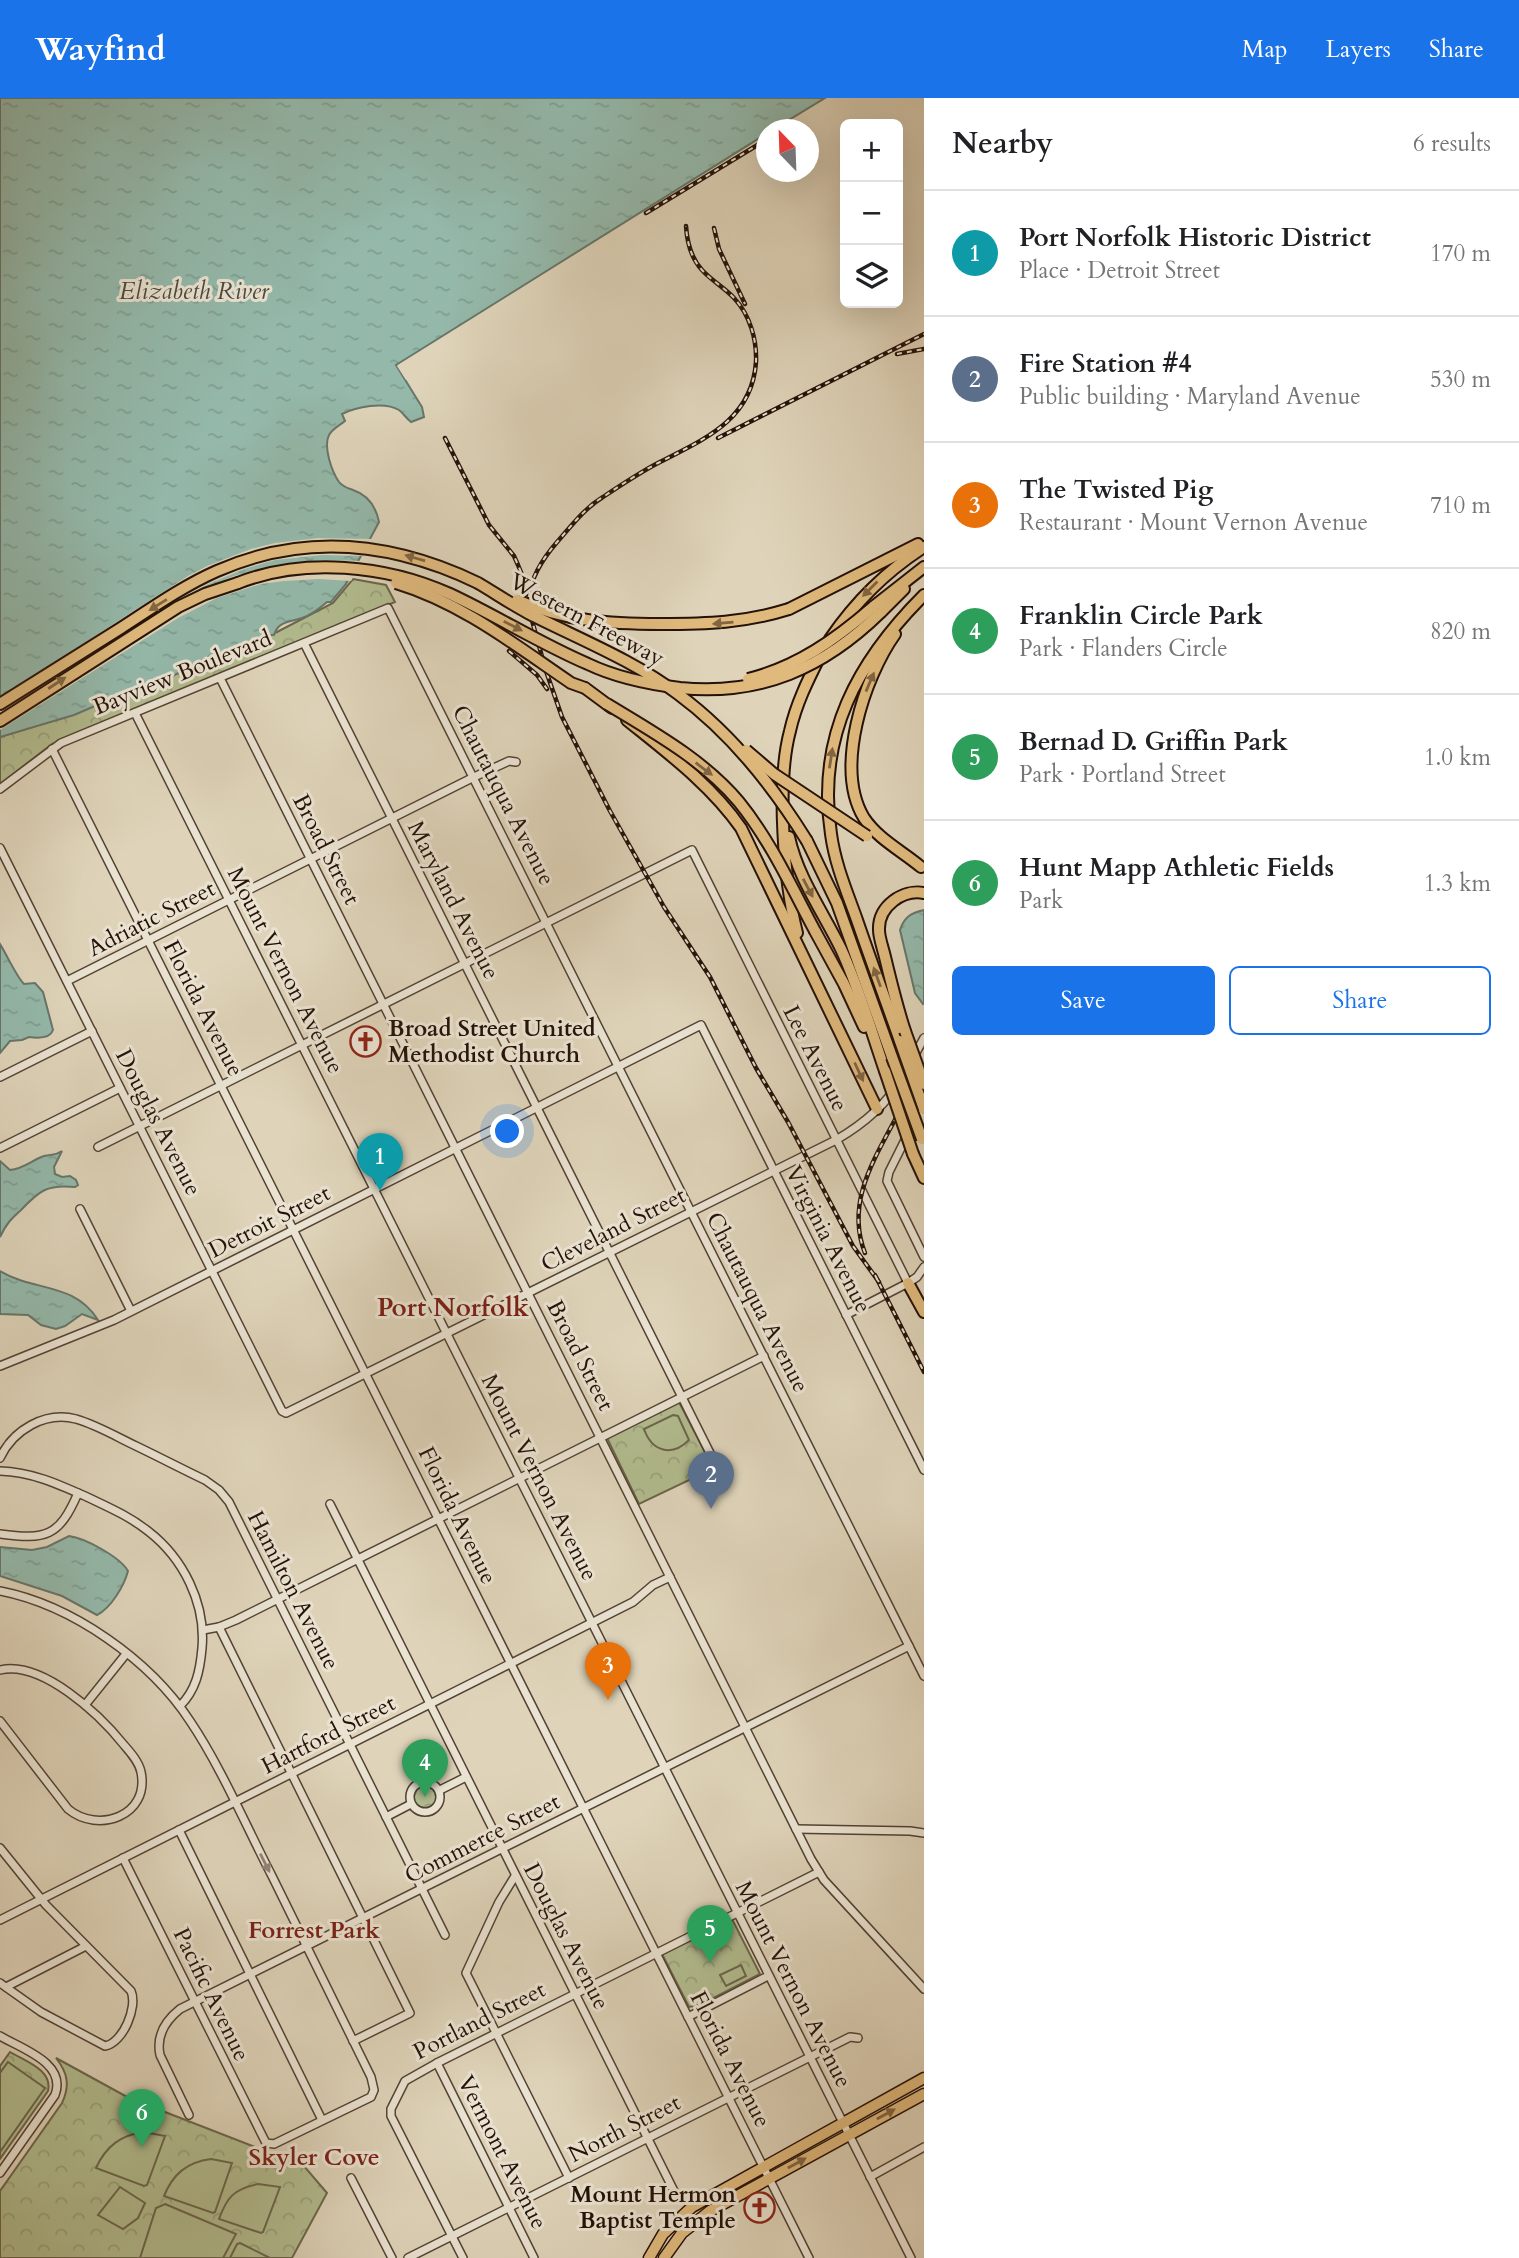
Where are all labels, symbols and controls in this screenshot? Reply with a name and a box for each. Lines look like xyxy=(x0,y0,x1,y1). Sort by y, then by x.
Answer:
text: Wayfind xyxy=(35,27,166,72)
text: Map xyxy=(1242,33,1288,66)
text: Layers xyxy=(1326,33,1391,66)
text: Share xyxy=(1429,33,1484,66)
north arrow xyxy=(756,119,819,182)
map controls xyxy=(840,119,903,308)
button: + xyxy=(840,119,903,182)
text: Nearby xyxy=(952,123,1053,164)
text: 6 results xyxy=(1413,128,1491,159)
button: − xyxy=(840,182,903,245)
text: Port Norfolk Historic District xyxy=(1019,220,1371,255)
text: 1 xyxy=(969,238,981,269)
text: 170 m xyxy=(1430,238,1491,269)
button: layers xyxy=(840,245,903,308)
text: Place · Detroit Street xyxy=(1019,255,1220,286)
water label: Elizabeth River xyxy=(119,275,270,308)
text: Fire Station #4 xyxy=(1019,346,1192,381)
text: 2 xyxy=(969,364,981,395)
text: 530 m xyxy=(1430,364,1491,395)
text: Public building · Maryland Avenue xyxy=(1019,381,1361,412)
text: The Twisted Pig xyxy=(1019,472,1213,507)
text: 3 xyxy=(969,490,981,521)
text: 710 m xyxy=(1430,490,1491,521)
text: Restaurant · Mount Vernon Avenue xyxy=(1019,507,1368,538)
one-way arrow xyxy=(404,552,425,562)
street label: Western Freeway xyxy=(503,565,670,673)
one-way arrow xyxy=(862,580,879,596)
one-way arrow xyxy=(148,598,167,611)
text: Franklin Circle Park xyxy=(1019,598,1263,633)
text: 4 xyxy=(969,616,981,647)
text: 820 m xyxy=(1430,616,1491,647)
one-way arrow xyxy=(711,618,733,629)
one-way arrow xyxy=(503,621,523,632)
street label: Bayview Boulevard xyxy=(88,622,277,722)
text: Park · Flanders Circle xyxy=(1019,633,1228,664)
one-way arrow xyxy=(864,672,875,693)
one-way arrow xyxy=(47,677,67,690)
street label: Chautauqua Avenue xyxy=(445,700,562,891)
text: Bernad D. Griffin Park xyxy=(1019,724,1288,759)
text: 5 xyxy=(969,742,981,773)
text: 1.0 km xyxy=(1424,742,1491,773)
one-way arrow xyxy=(826,746,837,768)
text: Park · Portland Street xyxy=(1019,759,1226,790)
one-way arrow xyxy=(695,762,713,776)
street label: Broad Street xyxy=(285,789,368,910)
street label: Maryland Avenue xyxy=(400,816,507,985)
text: Hunt Mapp Athletic Fields xyxy=(1019,850,1334,885)
street label: Mount Vernon Avenue xyxy=(220,861,351,1079)
text: 6 xyxy=(969,868,981,899)
text: 1.3 km xyxy=(1424,868,1491,899)
street label: Adriatic Street xyxy=(82,873,220,964)
one-way arrow xyxy=(803,878,814,898)
text: Park xyxy=(1019,885,1063,916)
street label: Florida Avenue xyxy=(156,935,251,1082)
button: Save xyxy=(952,966,1215,1035)
button: Share xyxy=(1229,966,1491,1035)
one-way arrow xyxy=(871,967,882,988)
street label: Lee Avenue xyxy=(776,1000,856,1117)
place label: Broad Street United Methodist Church xyxy=(388,1013,596,1070)
church icon: Broad Street United Methodist Church xyxy=(348,1024,382,1058)
street label: Douglas Avenue xyxy=(108,1044,209,1201)
one-way arrow xyxy=(854,1061,865,1082)
your location xyxy=(490,1114,524,1148)
pin: 1 xyxy=(357,1133,403,1191)
street label: Virginia Avenue xyxy=(778,1160,879,1318)
street label: Detroit Street xyxy=(203,1178,335,1265)
street label: Cleveland Street xyxy=(536,1180,691,1279)
street label: Chautauqua Avenue xyxy=(699,1207,816,1398)
district label: Port Norfolk xyxy=(377,1290,530,1325)
street label: Broad Street xyxy=(539,1295,622,1416)
street label: Mount Vernon Avenue xyxy=(474,1368,605,1586)
street label: Florida Avenue xyxy=(411,1441,504,1589)
pin: 2 xyxy=(688,1451,734,1509)
street label: Hamilton Avenue xyxy=(240,1505,347,1675)
pin: 3 xyxy=(585,1642,631,1700)
street label: Hartford Street xyxy=(256,1687,400,1781)
pin: 4 xyxy=(402,1739,448,1797)
street label: Commerce Street xyxy=(399,1786,565,1891)
one-way arrow xyxy=(260,1853,271,1873)
street label: Douglas Avenue xyxy=(516,1858,617,2015)
street label: Mount Vernon Avenue xyxy=(728,1875,859,2093)
pin: 5 xyxy=(687,1905,733,1963)
district label: Forrest Park xyxy=(248,1914,380,1947)
street label: Pacific Avenue xyxy=(166,1922,257,2066)
street label: Portland Street xyxy=(408,1974,551,2067)
street label: Florida Avenue xyxy=(683,1986,778,2133)
street label: Vermont Avenue xyxy=(450,2070,555,2234)
street label: North Street xyxy=(563,2087,686,2170)
pin: 6 xyxy=(119,2089,165,2147)
one-way arrow xyxy=(877,2109,897,2121)
district label: Skyler Cove xyxy=(248,2141,380,2174)
one-way arrow xyxy=(788,2158,808,2170)
place label: Mount Hermon Baptist Temple xyxy=(570,2179,736,2236)
church icon: Mount Hermon Baptist Temple xyxy=(742,2190,776,2224)

